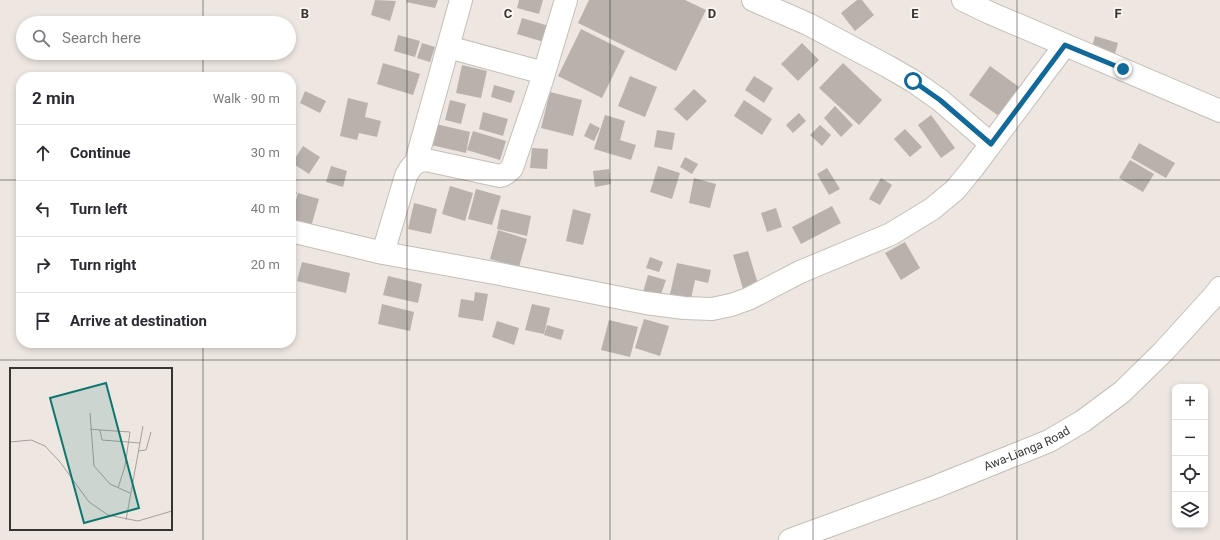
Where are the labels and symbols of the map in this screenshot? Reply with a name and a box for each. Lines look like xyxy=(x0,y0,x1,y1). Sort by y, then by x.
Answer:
text: B xyxy=(301,6,309,21)
text: C xyxy=(504,6,513,21)
text: D xyxy=(708,6,716,21)
text: E xyxy=(911,6,919,21)
text: F xyxy=(1114,6,1122,21)
route end xyxy=(1114,60,1132,78)
route start xyxy=(904,72,922,90)
inset map xyxy=(10,368,172,530)
street label: Awa-Lianga Road xyxy=(982,423,1073,474)

